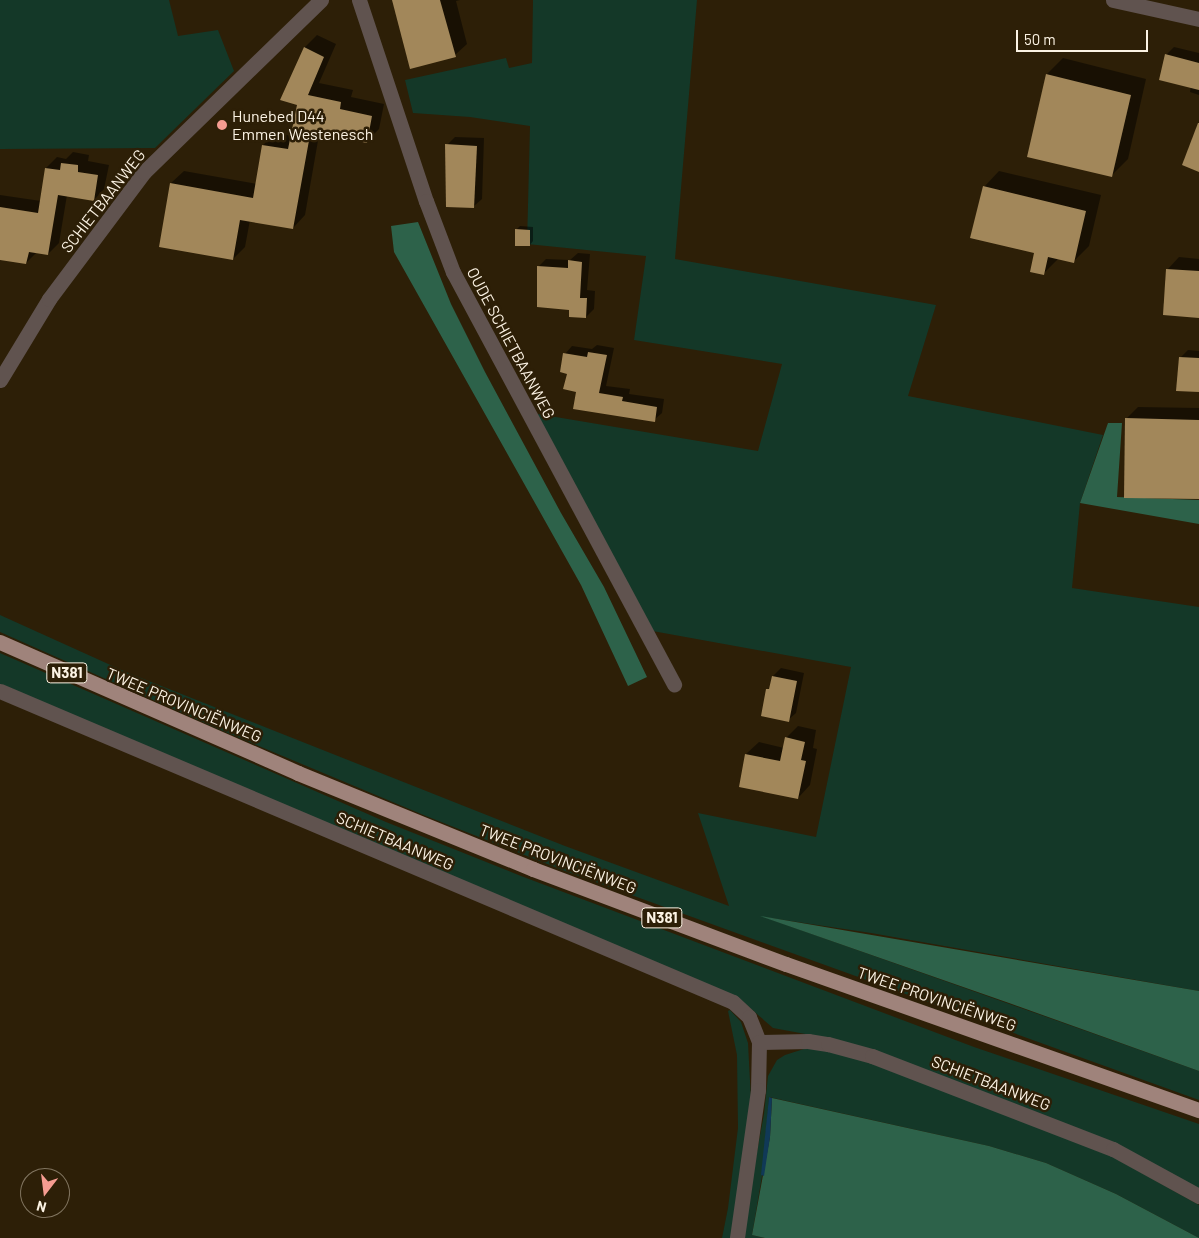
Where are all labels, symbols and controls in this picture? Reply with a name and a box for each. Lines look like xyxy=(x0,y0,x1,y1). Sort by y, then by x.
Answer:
scale bar xyxy=(1019,20,1152,52)
text: 50 m xyxy=(1024,30,1056,48)
place label: Hunebed D44 Emmen Westenesch xyxy=(232,106,373,144)
marker: Hunebed D44 Emmen Westenesch xyxy=(216,119,228,131)
street label: SCHIETBAANWEG xyxy=(57,146,149,256)
street label: OUDE SCHIETBAANWEG xyxy=(463,264,559,422)
road number: N381 xyxy=(46,660,88,686)
street label: TWEE PROVINCIËNWEG xyxy=(104,664,264,746)
street label: SCHIETBAANWEG xyxy=(333,808,457,874)
street label: TWEE PROVINCIËNWEG xyxy=(477,820,639,898)
road number: N381 xyxy=(641,906,683,930)
street label: TWEE PROVINCIËNWEG xyxy=(855,963,1019,1035)
street label: SCHIETBAANWEG xyxy=(929,1052,1053,1114)
north arrow xyxy=(20,1168,70,1218)
text: N xyxy=(35,1198,48,1216)

